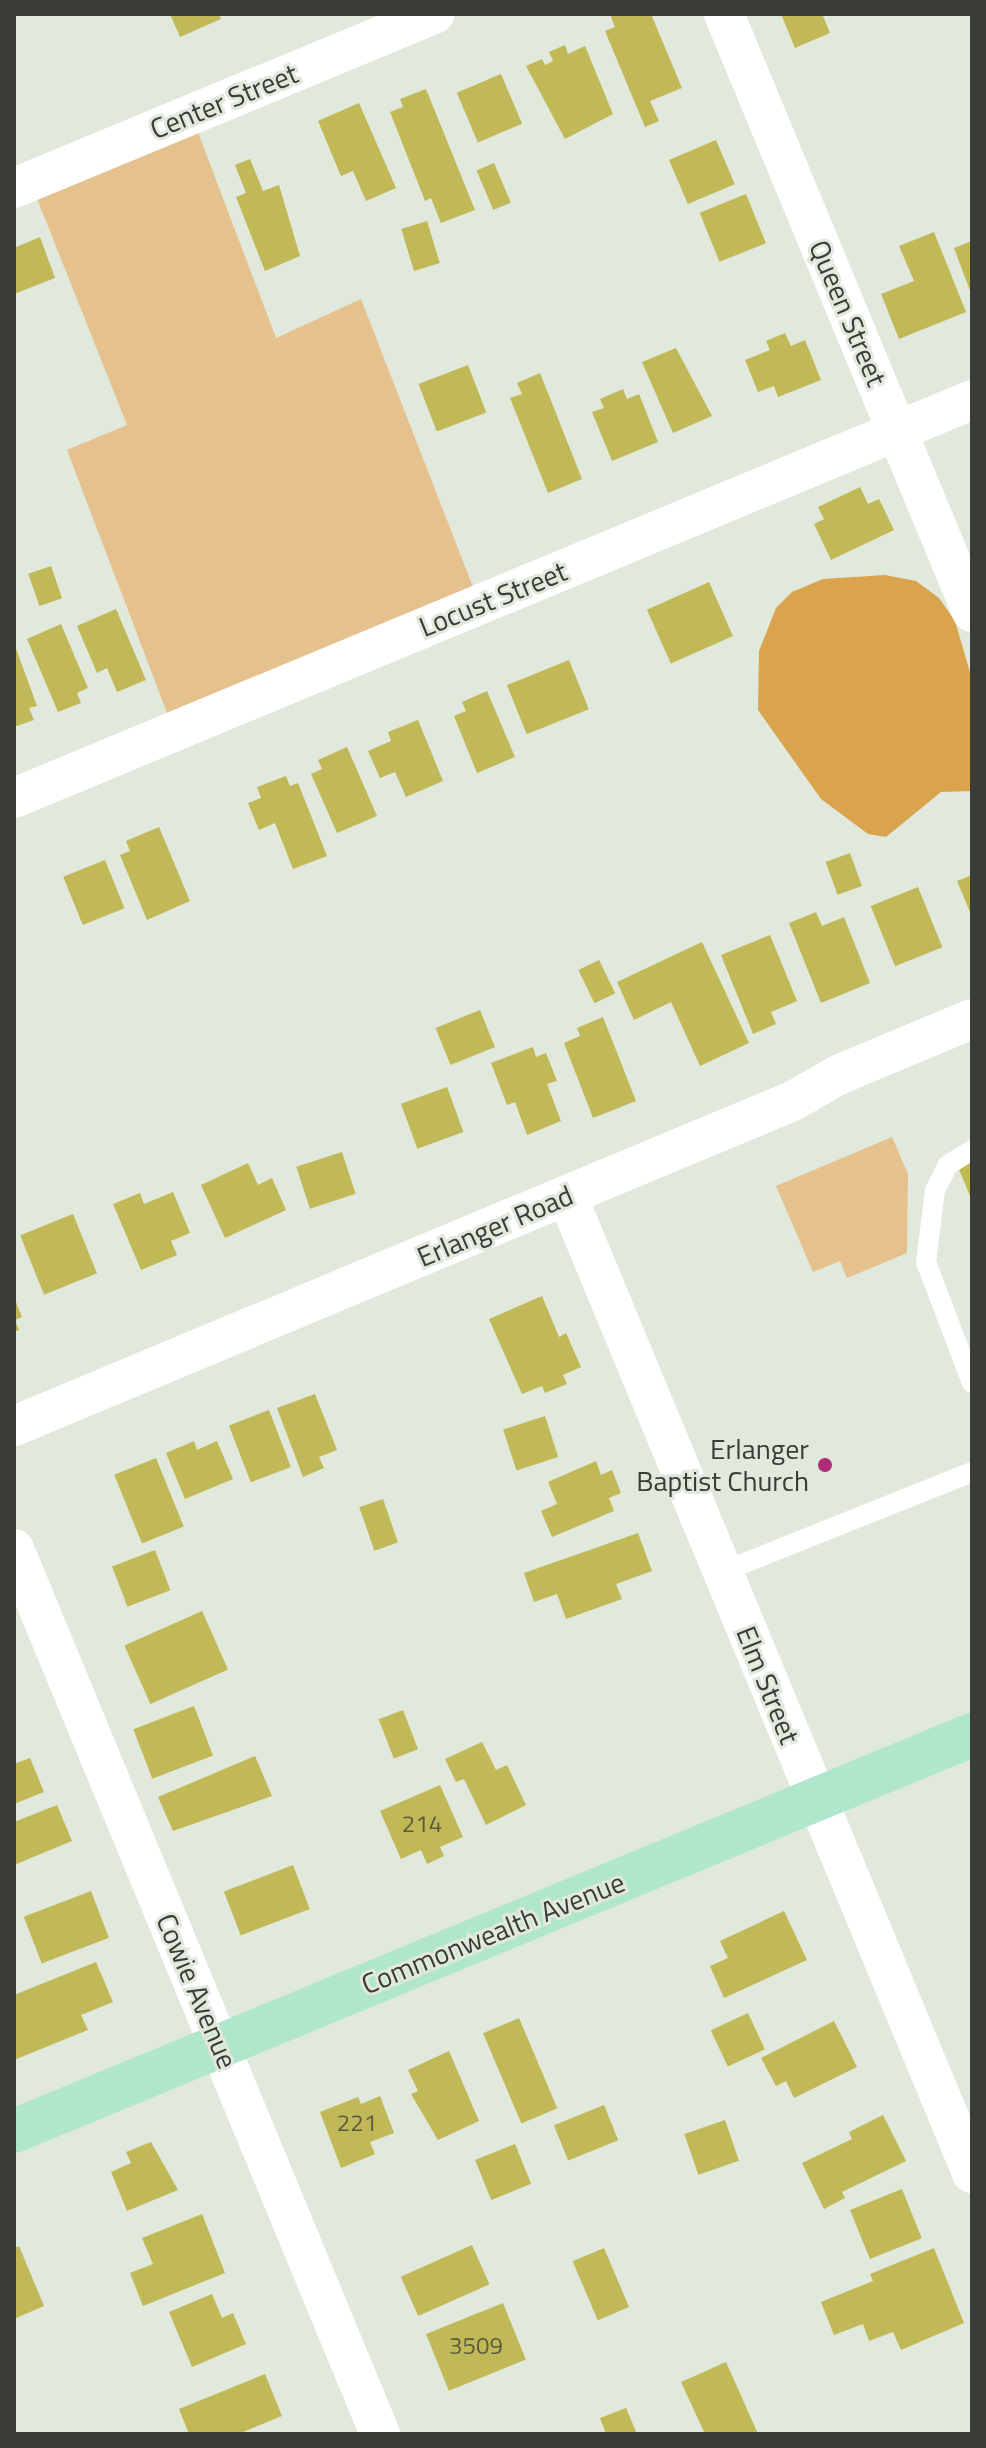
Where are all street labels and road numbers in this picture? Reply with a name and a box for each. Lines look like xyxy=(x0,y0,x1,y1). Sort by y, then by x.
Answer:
street label: Center Street xyxy=(145,56,303,146)
street label: Queen Street xyxy=(802,235,894,391)
street label: Locust Street xyxy=(414,554,572,644)
street label: Erlanger Road xyxy=(412,1178,578,1274)
street label: Elm Street xyxy=(729,1621,807,1749)
street label: Commonwealth Avenue xyxy=(357,1865,629,2001)
street label: Cowie Avenue xyxy=(149,1909,245,2073)

